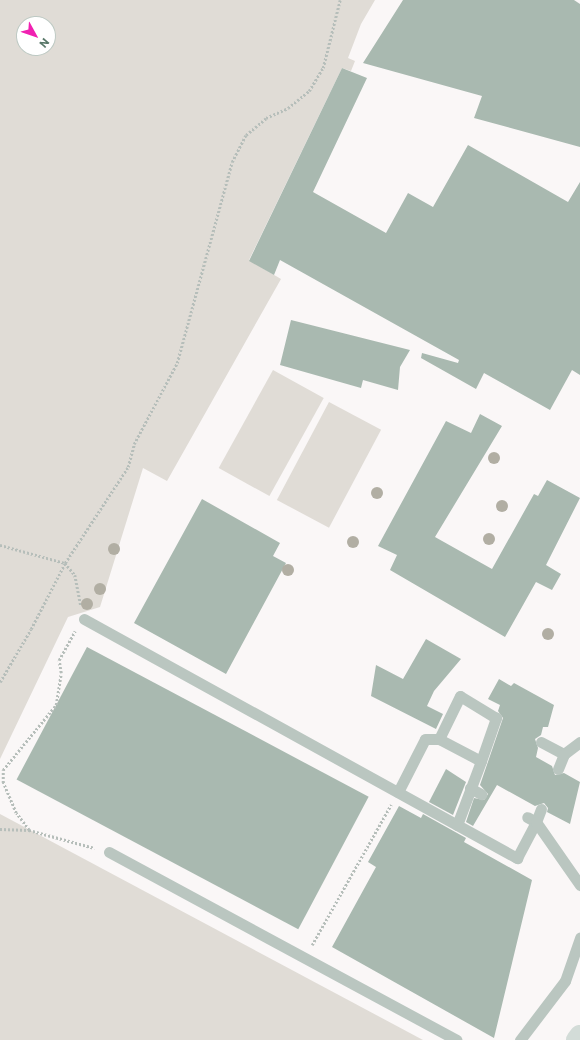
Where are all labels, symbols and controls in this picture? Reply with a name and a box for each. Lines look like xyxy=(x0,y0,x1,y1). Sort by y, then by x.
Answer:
north arrow xyxy=(16,16,56,56)
text: N xyxy=(37,36,52,51)

